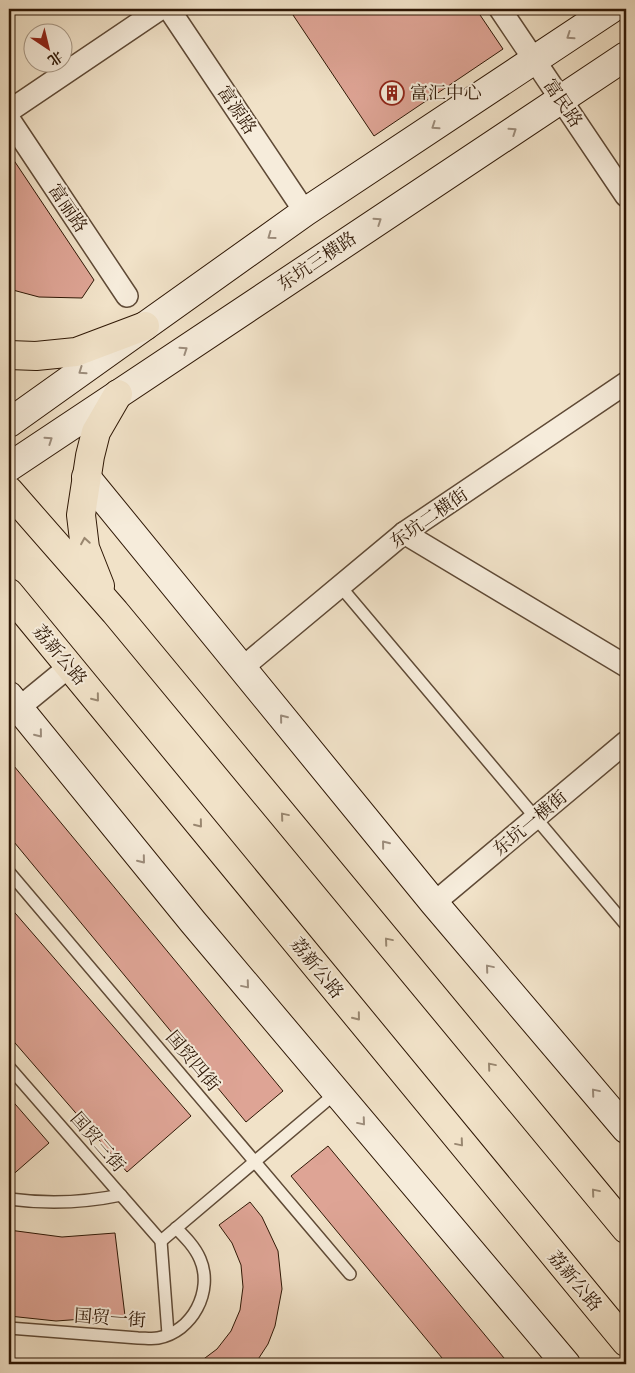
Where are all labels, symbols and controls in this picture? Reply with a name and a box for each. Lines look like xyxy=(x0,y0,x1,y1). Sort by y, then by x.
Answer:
north arrow xyxy=(22,22,72,72)
one-way arrow xyxy=(566,30,576,39)
text: 北 xyxy=(44,46,66,70)
street label: 富民路 xyxy=(538,74,588,132)
building icon: 富汇中心 xyxy=(379,80,405,106)
street label: 富源路 xyxy=(212,81,262,139)
place label: 富汇中心 xyxy=(410,81,482,105)
one-way arrow xyxy=(431,120,441,129)
one-way arrow xyxy=(508,128,517,137)
street label: 富丽路 xyxy=(43,179,93,237)
one-way arrow xyxy=(372,218,382,227)
street label: 东坑三横路 xyxy=(273,226,361,296)
one-way arrow xyxy=(267,230,277,239)
one-way arrow xyxy=(179,346,188,356)
one-way arrow xyxy=(79,366,88,374)
one-way arrow xyxy=(43,437,53,446)
street label: 东坑二横街 xyxy=(385,482,473,554)
one-way arrow xyxy=(80,537,91,545)
street label: 荔新公路 xyxy=(28,620,92,690)
one-way arrow xyxy=(90,692,98,701)
one-way arrow xyxy=(279,714,288,723)
one-way arrow xyxy=(34,728,42,737)
street label: 东坑一横街 xyxy=(488,785,572,861)
one-way arrow xyxy=(282,813,290,822)
one-way arrow xyxy=(193,818,202,827)
one-way arrow xyxy=(382,840,391,849)
one-way arrow xyxy=(137,854,146,863)
street label: 荔新公路 xyxy=(285,932,349,1004)
one-way arrow xyxy=(384,938,393,947)
one-way arrow xyxy=(486,965,495,974)
one-way arrow xyxy=(240,979,249,988)
one-way arrow xyxy=(352,1012,361,1021)
street label: 国贸四街 xyxy=(161,1026,225,1096)
one-way arrow xyxy=(488,1063,497,1072)
one-way arrow xyxy=(592,1089,600,1098)
street label: 国贸三街 xyxy=(65,1107,131,1177)
one-way arrow xyxy=(357,1116,365,1125)
one-way arrow xyxy=(455,1137,463,1146)
one-way arrow xyxy=(592,1188,601,1197)
street label: 荔新公路 xyxy=(543,1246,607,1316)
street label: 国贸一街 xyxy=(73,1304,147,1332)

